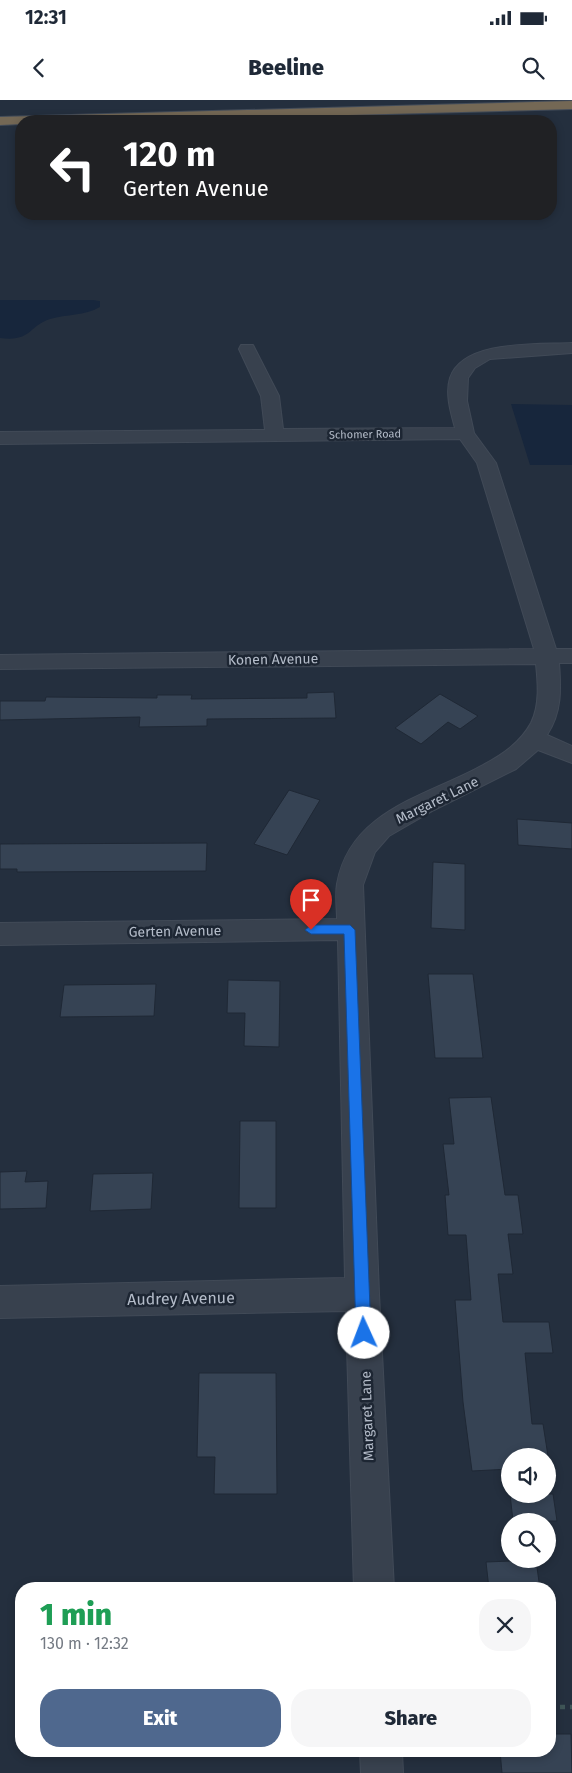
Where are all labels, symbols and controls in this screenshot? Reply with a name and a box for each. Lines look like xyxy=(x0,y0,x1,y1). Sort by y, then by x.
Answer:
text: 12:31 xyxy=(25,6,67,29)
icon: back xyxy=(25,54,53,82)
text: Beeline xyxy=(248,54,324,81)
icon: search xyxy=(519,54,547,82)
text: 120 m xyxy=(123,133,216,175)
icon: left xyxy=(40,135,105,200)
text: Gerten Avenue xyxy=(123,175,269,202)
street label: Schomer Road xyxy=(329,427,401,442)
street label: Konen Avenue xyxy=(228,650,318,669)
street label: Margaret Lane xyxy=(393,773,481,828)
pin xyxy=(290,879,332,930)
icon: arrive xyxy=(297,886,325,914)
street label: Gerten Avenue xyxy=(129,922,222,941)
street label: Audrey Avenue xyxy=(127,1288,235,1309)
position arrow xyxy=(337,1306,389,1358)
street label: Margaret Lane xyxy=(357,1371,378,1461)
map controls xyxy=(501,1448,556,1568)
button: sound xyxy=(501,1448,556,1503)
button: search xyxy=(501,1513,556,1568)
text: 1 min xyxy=(40,1597,112,1633)
button: close xyxy=(479,1599,531,1651)
text: 130 m · 12:32 xyxy=(40,1634,129,1653)
button: Exit xyxy=(40,1689,281,1747)
button: Share xyxy=(291,1689,531,1747)

